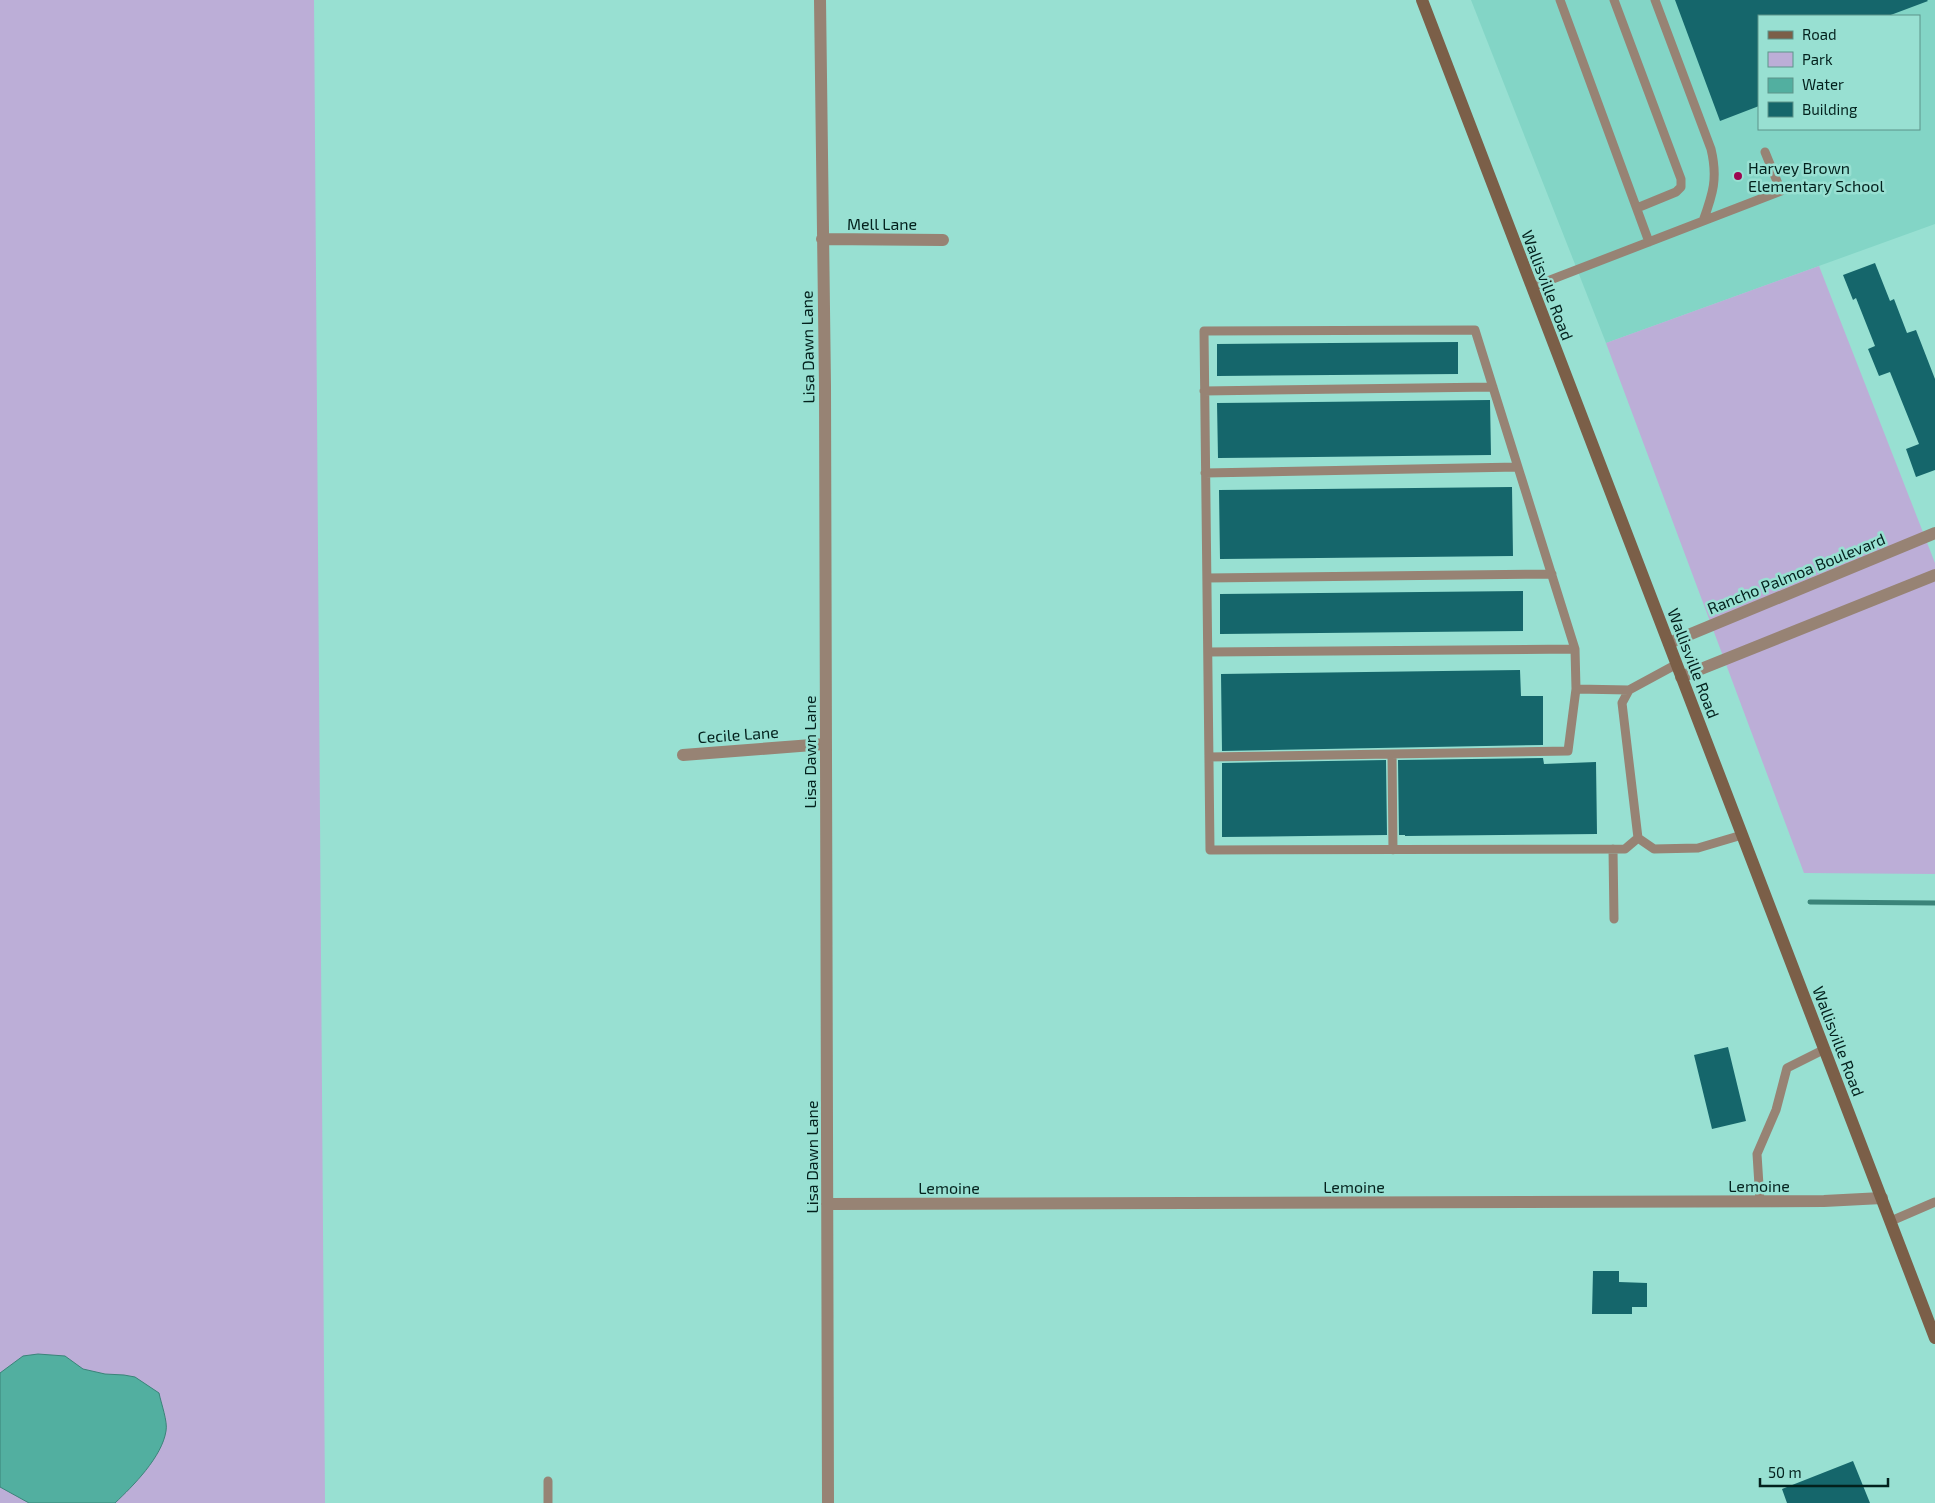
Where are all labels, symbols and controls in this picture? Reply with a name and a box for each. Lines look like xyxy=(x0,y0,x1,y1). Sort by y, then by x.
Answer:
legend xyxy=(1758,15,1920,130)
text: Road xyxy=(1802,25,1837,43)
text: Park xyxy=(1802,50,1833,68)
text: Water xyxy=(1802,75,1844,93)
text: Building xyxy=(1802,100,1858,118)
place label: Harvey Brown Elementary School xyxy=(1748,158,1884,195)
marker: Harvey Brown Elementary School xyxy=(1732,170,1744,182)
street label: Mell Lane xyxy=(847,214,917,233)
street label: Wallisville Road xyxy=(1518,227,1578,343)
street label: Lisa Dawn Lane xyxy=(797,290,817,404)
street label: Rancho Palmoa Boulevard xyxy=(1704,529,1888,617)
street label: Wallisville Road xyxy=(1664,605,1724,721)
street label: Lisa Dawn Lane xyxy=(800,695,819,809)
street label: Cecile Lane xyxy=(697,722,779,746)
street label: Wallisville Road xyxy=(1809,983,1869,1099)
street label: Lisa Dawn Lane xyxy=(802,1100,821,1214)
street label: Lemoine xyxy=(1728,1176,1790,1195)
street label: Lemoine xyxy=(1323,1177,1385,1196)
street label: Lemoine xyxy=(918,1178,980,1197)
scale bar xyxy=(1760,1456,1888,1488)
text: 50 m xyxy=(1768,1463,1802,1481)

